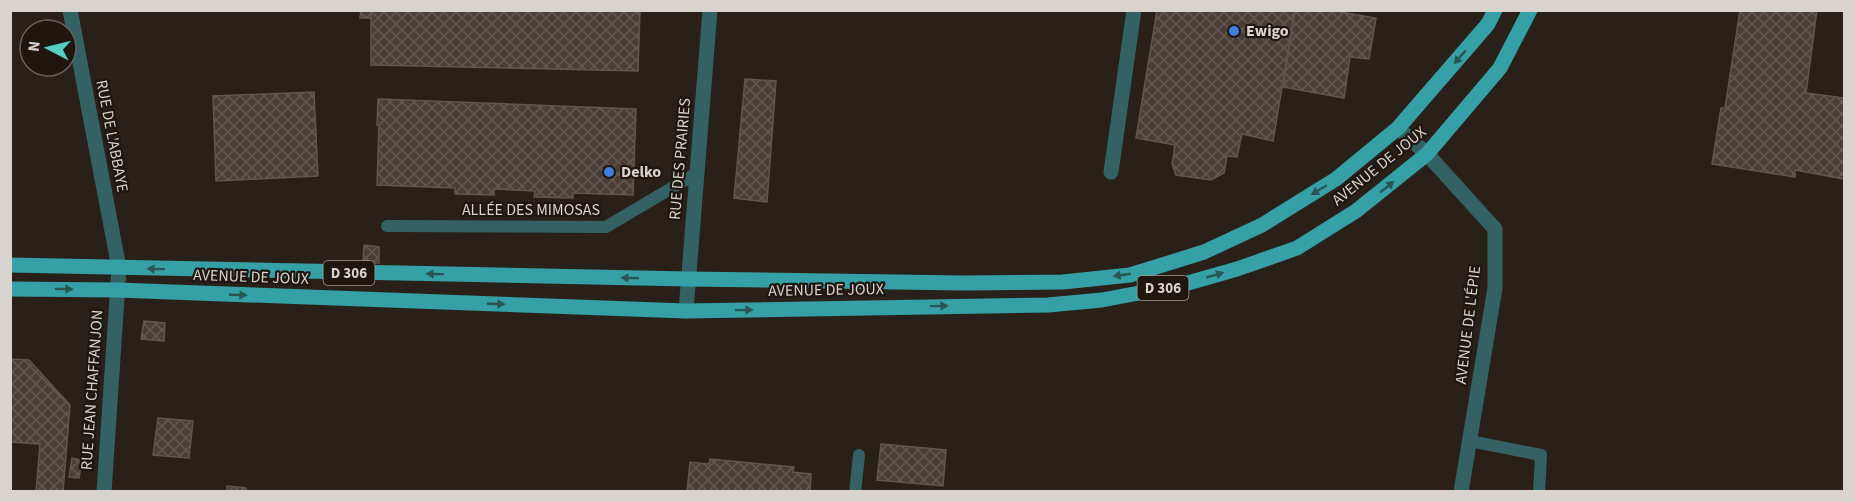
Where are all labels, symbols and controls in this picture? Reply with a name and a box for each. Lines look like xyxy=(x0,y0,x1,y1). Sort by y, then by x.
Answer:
north arrow xyxy=(18,18,78,78)
place label: Ewigo xyxy=(1246,20,1289,42)
marker: Ewigo xyxy=(1227,24,1241,38)
text: N xyxy=(23,40,46,53)
one-way arrow xyxy=(1454,49,1467,64)
street label: RUE DE L'ABBAYE xyxy=(90,78,134,194)
street label: RUE DES PRAIRIES xyxy=(664,97,696,221)
street label: AVENUE DE JOUX xyxy=(1327,121,1431,211)
place label: Delko xyxy=(621,161,661,183)
marker: Delko xyxy=(602,165,616,179)
one-way arrow xyxy=(1379,181,1394,194)
one-way arrow xyxy=(1311,184,1327,195)
street label: ALLÉE DES MIMOSAS xyxy=(462,199,600,221)
road number: D 306 xyxy=(324,261,374,285)
one-way arrow xyxy=(146,264,165,273)
street label: AVENUE DE JOUX xyxy=(193,264,309,290)
street label: AVENUE DE L'ÉPIE xyxy=(1450,264,1486,386)
one-way arrow xyxy=(425,269,444,279)
one-way arrow xyxy=(1206,270,1224,279)
one-way arrow xyxy=(1112,271,1131,280)
one-way arrow xyxy=(620,273,639,283)
road number: D 306 xyxy=(1138,276,1188,300)
street label: AVENUE DE JOUX xyxy=(768,278,884,302)
one-way arrow xyxy=(54,284,73,294)
one-way arrow xyxy=(229,290,248,299)
one-way arrow xyxy=(487,300,506,309)
one-way arrow xyxy=(930,301,949,311)
one-way arrow xyxy=(735,305,754,315)
street label: RUE JEAN CHAFFANJON xyxy=(75,309,109,471)

